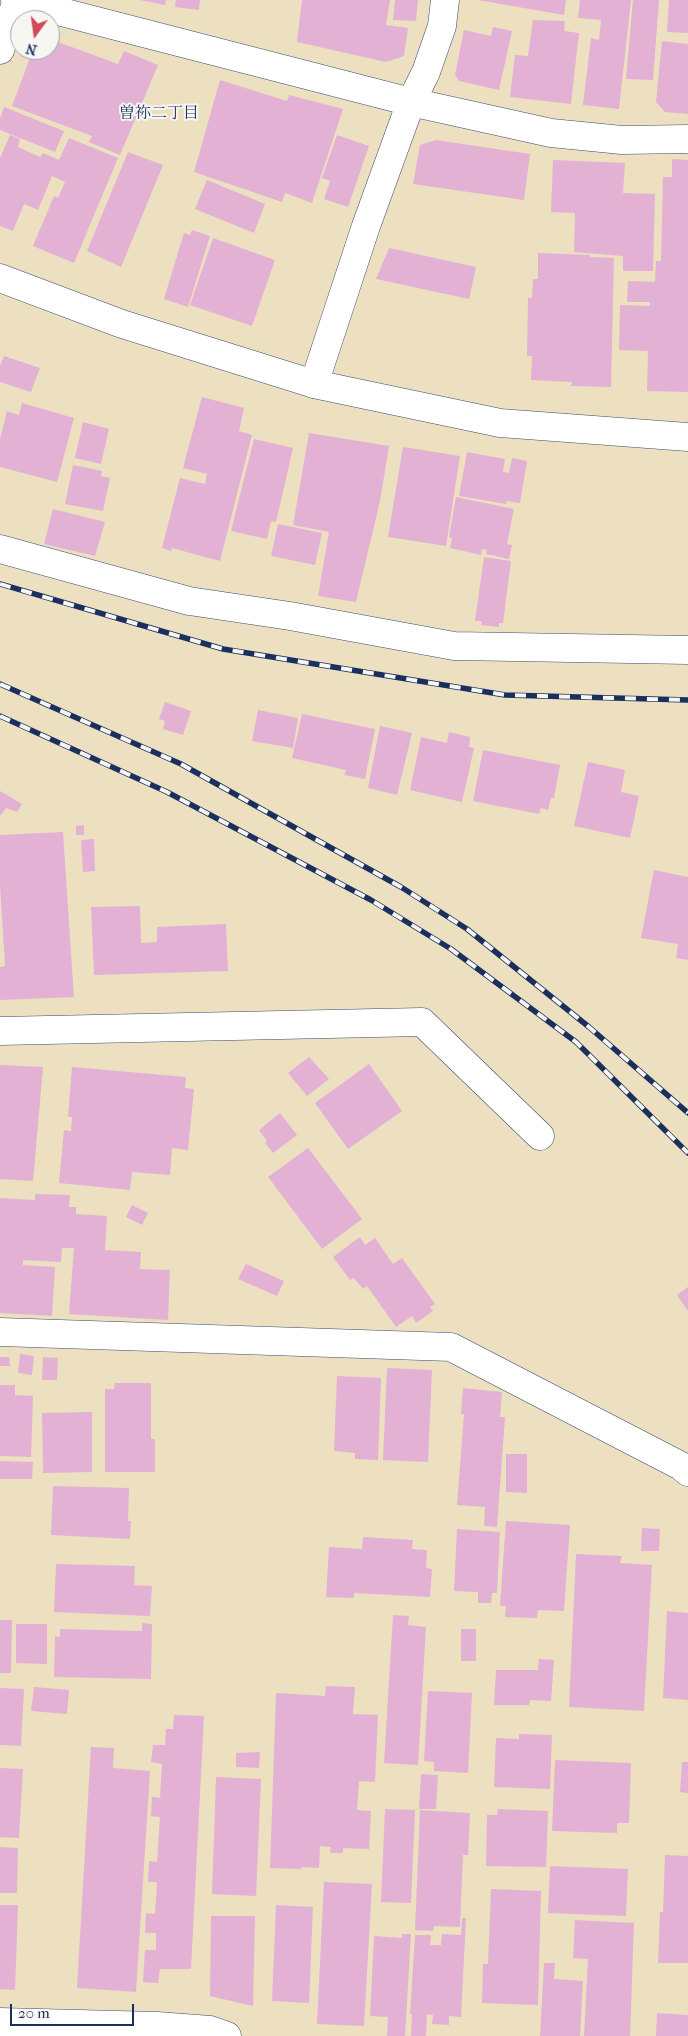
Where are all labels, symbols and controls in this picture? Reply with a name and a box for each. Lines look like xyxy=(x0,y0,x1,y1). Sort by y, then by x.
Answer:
north arrow xyxy=(10,10,60,60)
text: N xyxy=(24,40,39,59)
district label: 曽祢二丁目 xyxy=(119,104,199,124)
scale bar xyxy=(12,1994,136,2026)
text: 20 m xyxy=(18,2004,50,2022)

